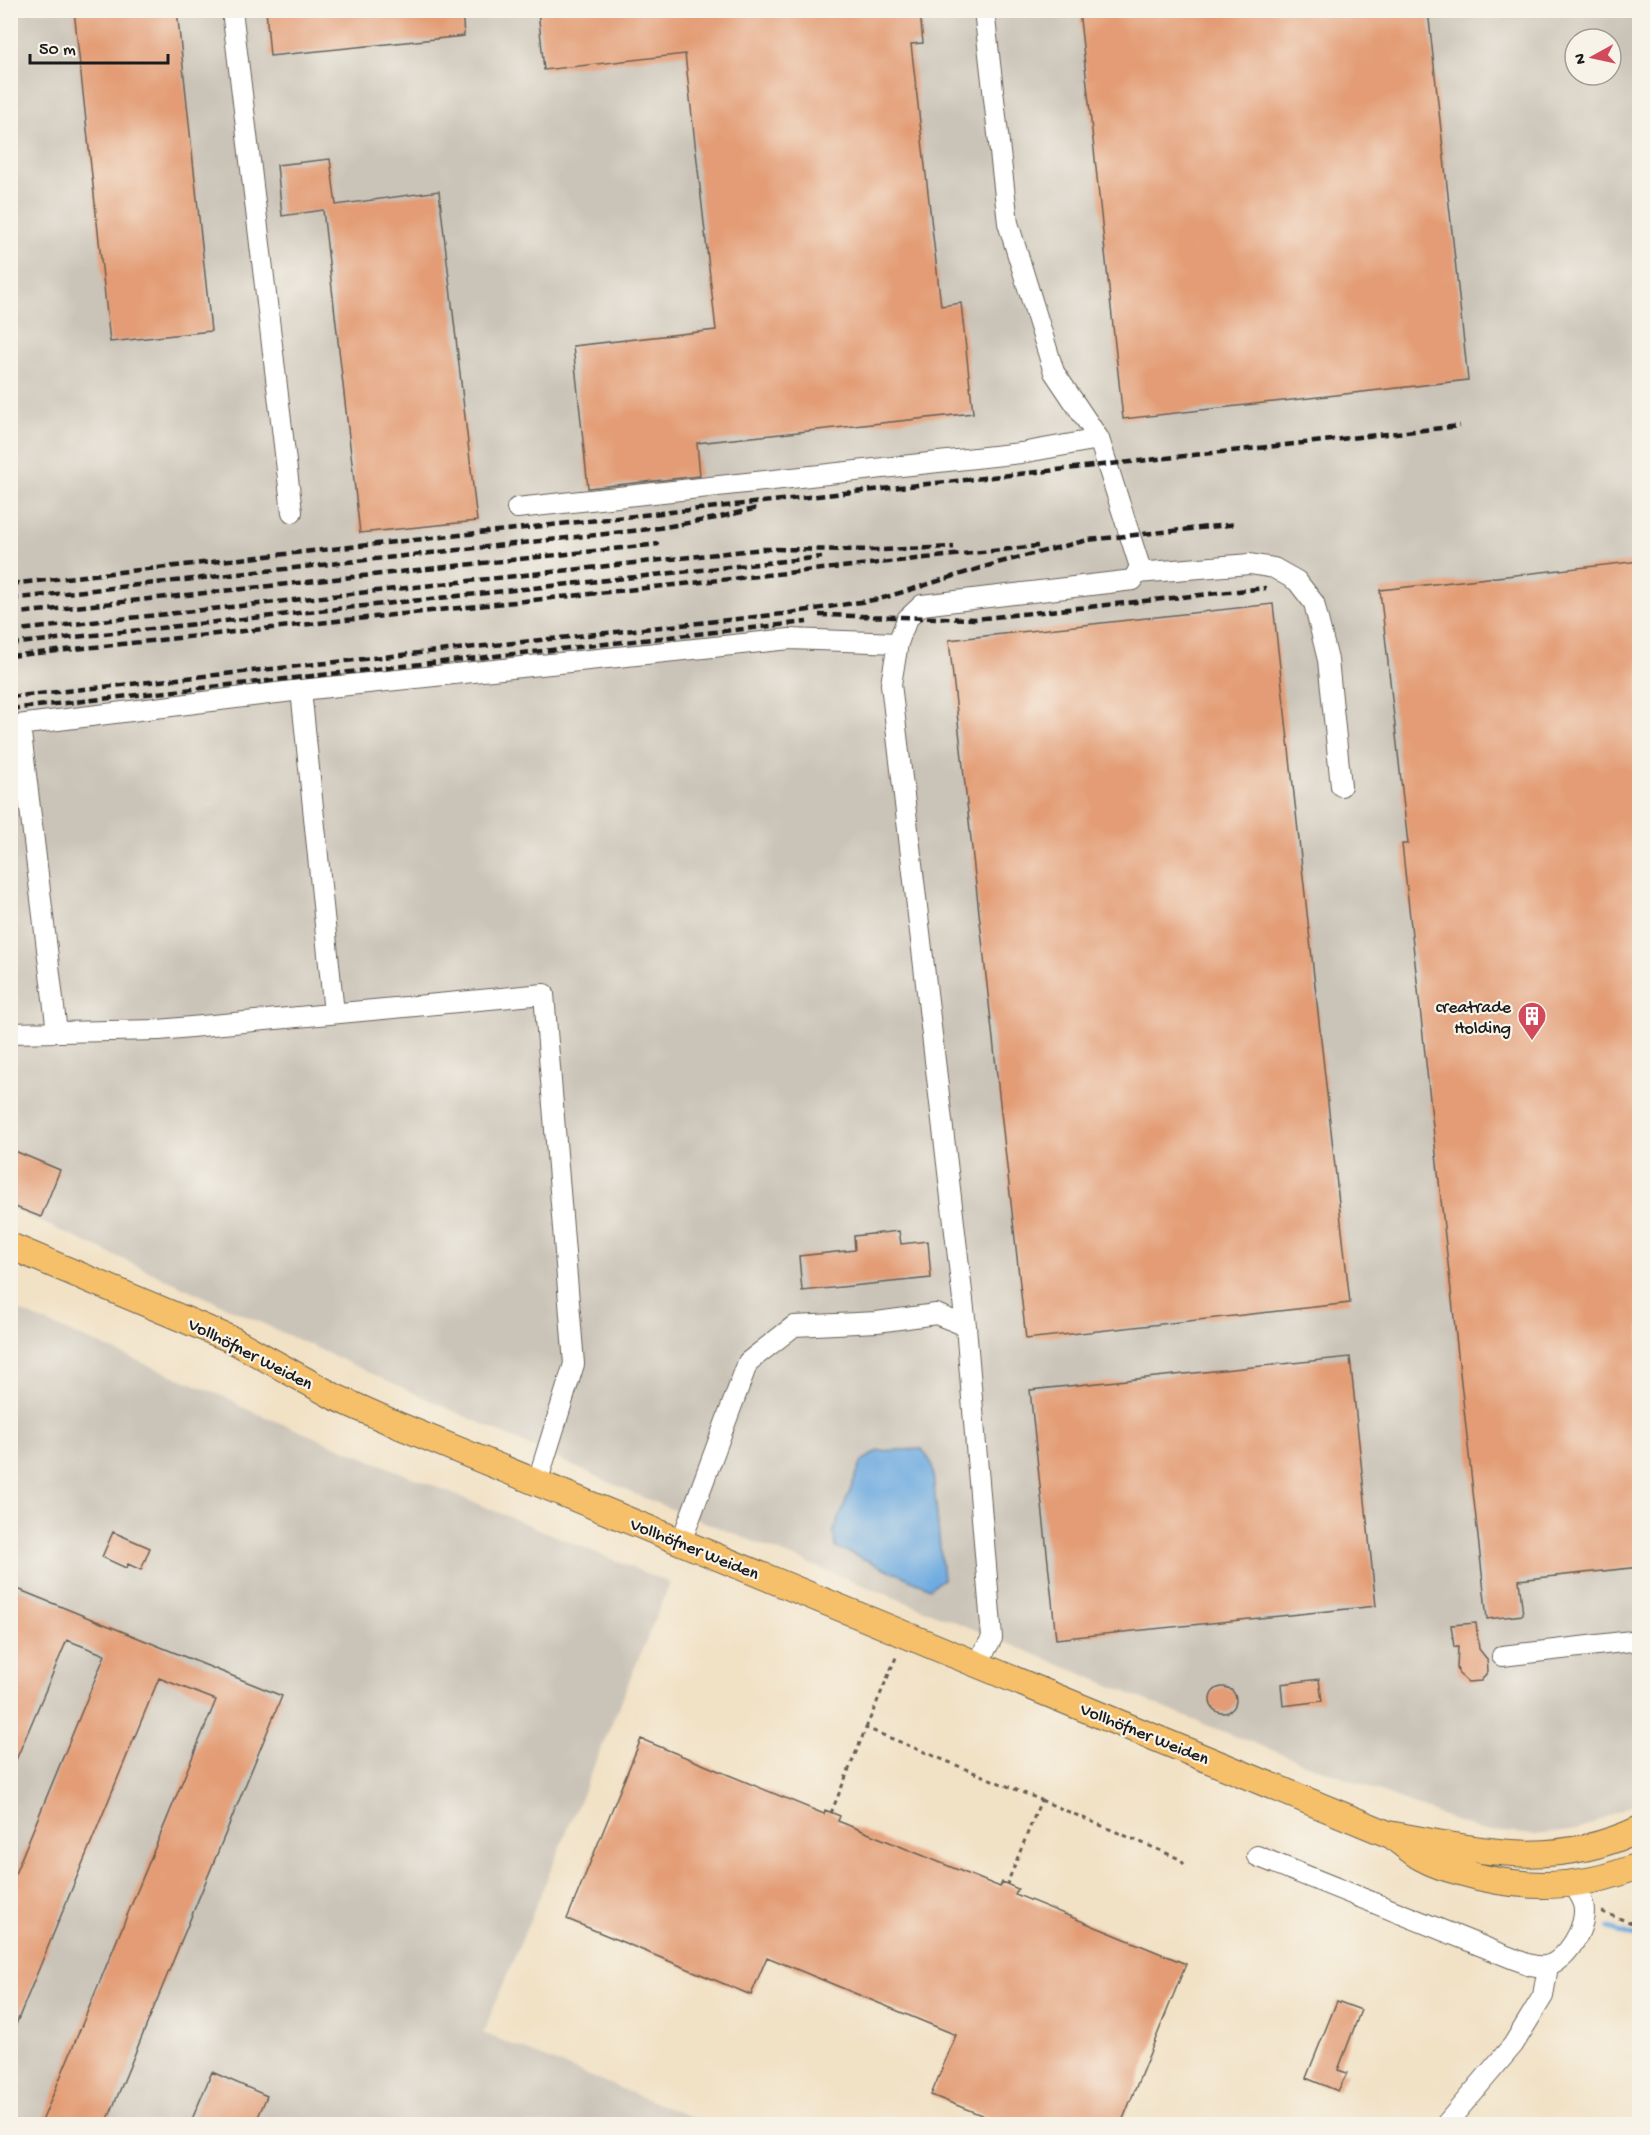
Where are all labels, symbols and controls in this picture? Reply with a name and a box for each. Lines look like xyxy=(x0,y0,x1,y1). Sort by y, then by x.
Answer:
scale bar xyxy=(30,27,168,65)
north arrow xyxy=(1563,27,1623,87)
text: 50 m xyxy=(39,40,76,61)
text: N xyxy=(1571,52,1592,65)
place label: creatrade Holding xyxy=(1436,998,1512,1040)
building icon: creatrade Holding xyxy=(1516,1000,1548,1042)
street label: Vollhöfner Weiden xyxy=(183,1314,316,1396)
street label: Vollhöfner Weiden xyxy=(626,1515,762,1586)
street label: Vollhöfner Weiden xyxy=(1076,1700,1212,1771)

